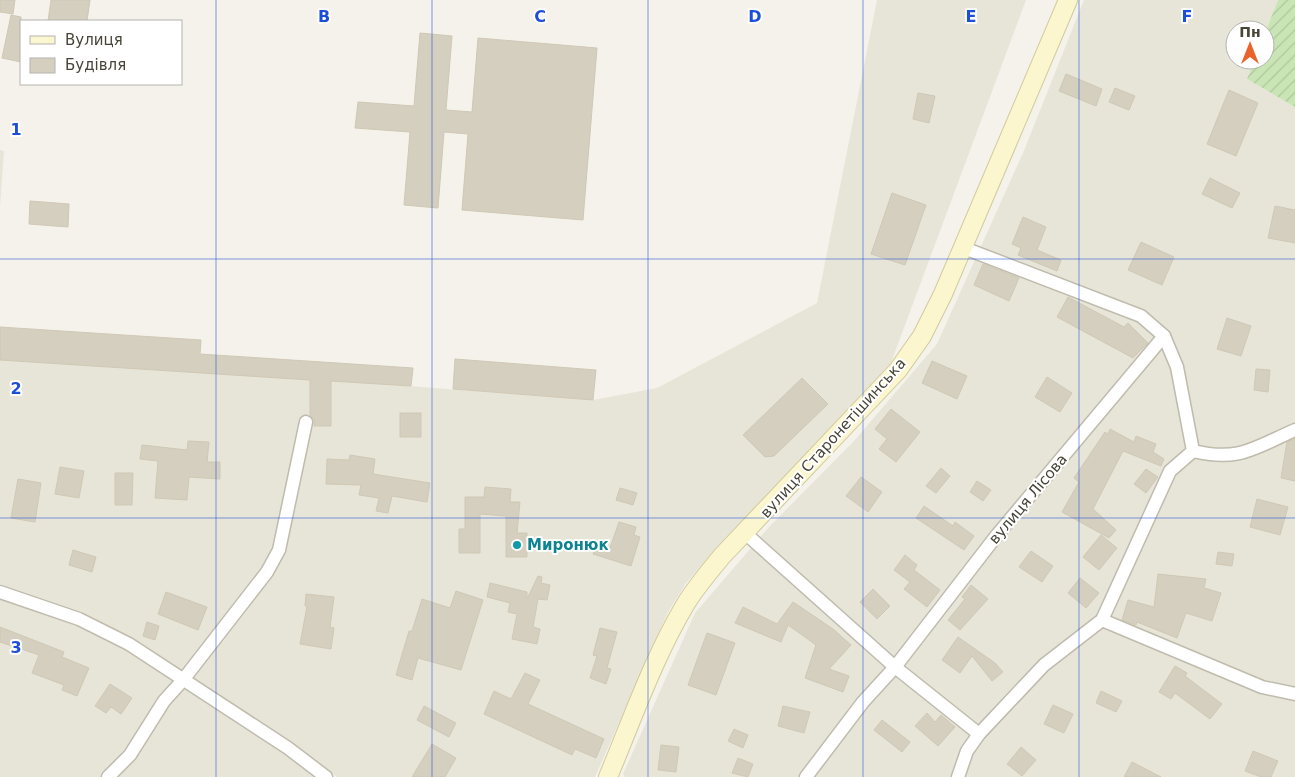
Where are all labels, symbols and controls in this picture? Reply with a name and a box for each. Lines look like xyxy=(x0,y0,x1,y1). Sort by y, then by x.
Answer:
text: B xyxy=(318,7,330,26)
text: C xyxy=(534,7,546,26)
text: D xyxy=(748,7,762,26)
text: E xyxy=(966,7,976,26)
text: F xyxy=(1182,7,1192,26)
legend xyxy=(20,20,182,85)
north arrow xyxy=(1225,20,1275,70)
text: Пн xyxy=(1239,24,1261,40)
text: Вулиця xyxy=(65,31,123,49)
text: Будівля xyxy=(65,56,126,74)
text: 1 xyxy=(10,120,22,139)
street label: вулиця Старонетішинська xyxy=(756,354,910,522)
text: 2 xyxy=(10,379,22,398)
street label: вулиця Лісова xyxy=(985,450,1071,548)
place label: Миронюк xyxy=(527,536,609,554)
marker: Миронюк xyxy=(511,539,523,551)
text: 3 xyxy=(10,638,22,657)

